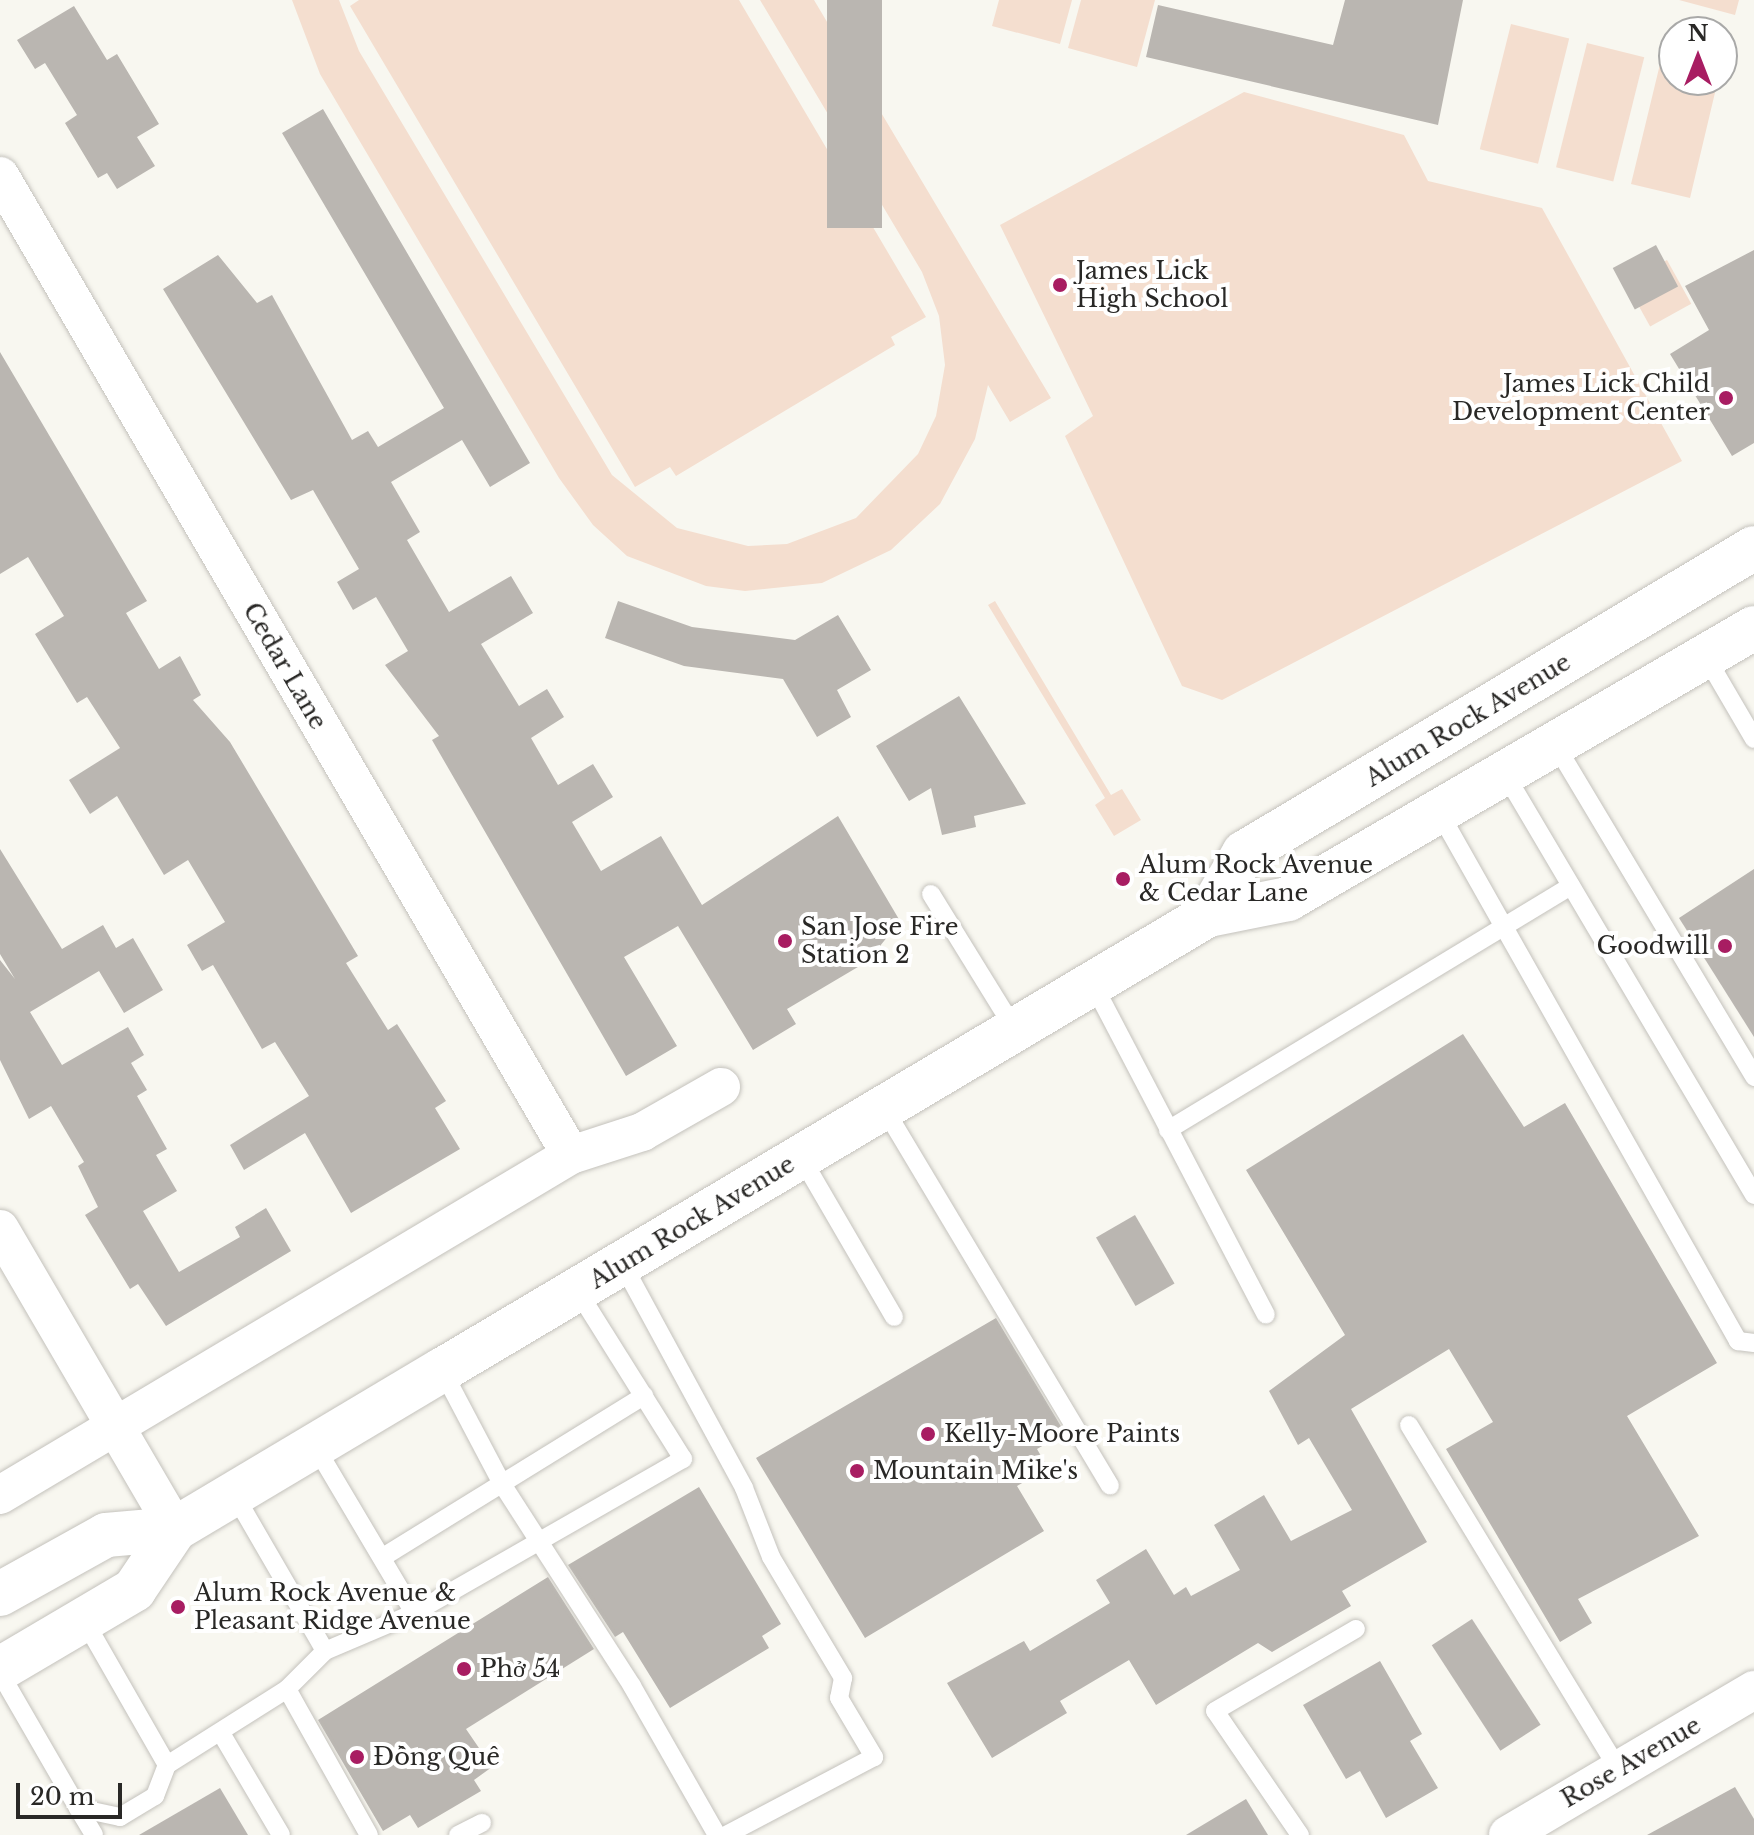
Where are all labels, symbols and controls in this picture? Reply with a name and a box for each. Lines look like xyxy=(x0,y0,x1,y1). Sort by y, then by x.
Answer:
north arrow xyxy=(1658,16,1738,96)
text: N xyxy=(1688,20,1708,47)
place label: James Lick High School xyxy=(1076,257,1228,313)
marker: James Lick High School xyxy=(1051,276,1069,294)
place label: James Lick Child Development Center xyxy=(1452,370,1710,426)
marker: James Lick Child Development Center xyxy=(1717,389,1735,407)
street label: Cedar Lane xyxy=(237,597,333,735)
street label: Alum Rock Avenue xyxy=(1360,647,1576,793)
place label: Alum Rock Avenue & Cedar Lane xyxy=(1139,851,1374,907)
marker: Alum Rock Avenue & Cedar Lane xyxy=(1114,870,1132,888)
place label: San Jose Fire Station 2 xyxy=(801,913,958,969)
marker: San Jose Fire Station 2 xyxy=(776,932,794,950)
place label: Goodwill xyxy=(1596,932,1709,960)
marker: Goodwill xyxy=(1716,937,1734,955)
street label: Alum Rock Avenue xyxy=(584,1149,800,1295)
place label: Kelly-Moore Paints xyxy=(944,1420,1180,1448)
marker: Kelly-Moore Paints xyxy=(919,1425,937,1443)
place label: Mountain Mike's xyxy=(873,1457,1078,1485)
marker: Mountain Mike's xyxy=(848,1462,866,1480)
place label: Alum Rock Avenue & Pleasant Ridge Avenue xyxy=(194,1579,472,1635)
marker: Alum Rock Avenue & Pleasant Ridge Avenue xyxy=(169,1598,187,1616)
place label: Phở 54 xyxy=(480,1655,560,1683)
marker: Phở 54 xyxy=(455,1660,473,1678)
street label: Rose Avenue xyxy=(1556,1710,1706,1814)
place label: Đồng Quê xyxy=(373,1743,500,1771)
marker: Đồng Quê xyxy=(348,1748,366,1766)
scale bar xyxy=(20,1767,126,1817)
text: 20 m xyxy=(30,1782,95,1811)

